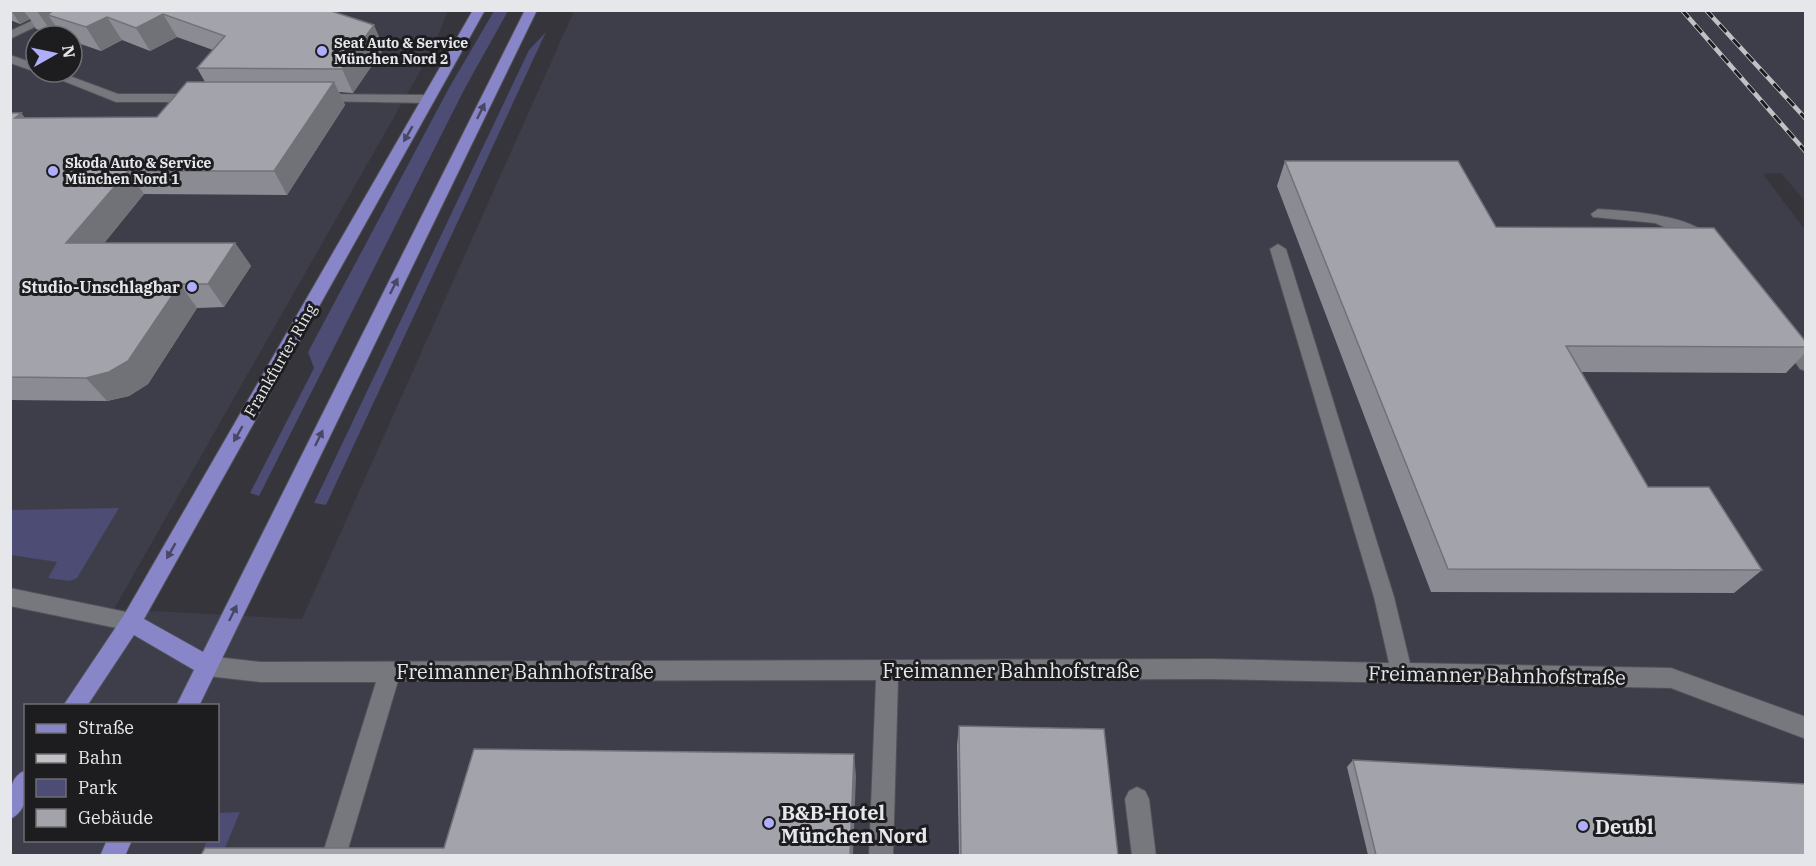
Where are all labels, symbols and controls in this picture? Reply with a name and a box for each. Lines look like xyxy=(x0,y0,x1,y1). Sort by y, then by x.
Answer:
north arrow xyxy=(24,24,84,84)
place label: Seat Auto & Service München Nord 2 xyxy=(334,34,468,68)
text: N xyxy=(58,44,80,59)
marker: Seat Auto & Service München Nord 2 xyxy=(315,44,329,58)
one-way arrow xyxy=(476,102,486,119)
one-way arrow xyxy=(403,126,414,142)
place label: Skoda Auto & Service München Nord 1 xyxy=(65,154,212,188)
marker: Skoda Auto & Service München Nord 1 xyxy=(46,164,60,178)
place label: Studio-Unschlagbar xyxy=(21,277,180,297)
one-way arrow xyxy=(390,277,399,294)
marker: Studio-Unschlagbar xyxy=(185,280,199,294)
street label: Frankfurter Ring xyxy=(239,300,321,420)
one-way arrow xyxy=(233,425,243,442)
one-way arrow xyxy=(314,430,324,447)
one-way arrow xyxy=(166,543,176,560)
one-way arrow xyxy=(228,605,238,622)
street label: Freimanner Bahnhofstraße xyxy=(882,657,1140,684)
street label: Freimanner Bahnhofstraße xyxy=(396,658,654,685)
street label: Freimanner Bahnhofstraße xyxy=(1368,659,1626,691)
legend xyxy=(24,704,219,842)
text: Straße xyxy=(78,716,134,739)
text: Bahn xyxy=(78,746,123,769)
text: Park xyxy=(78,776,118,799)
place label: B&B-Hotel München Nord xyxy=(781,799,928,849)
text: Gebäude xyxy=(78,806,153,829)
place label: Deubl xyxy=(1595,813,1653,840)
marker: B&B-Hotel München Nord xyxy=(762,816,776,830)
marker: Deubl xyxy=(1576,819,1590,833)

